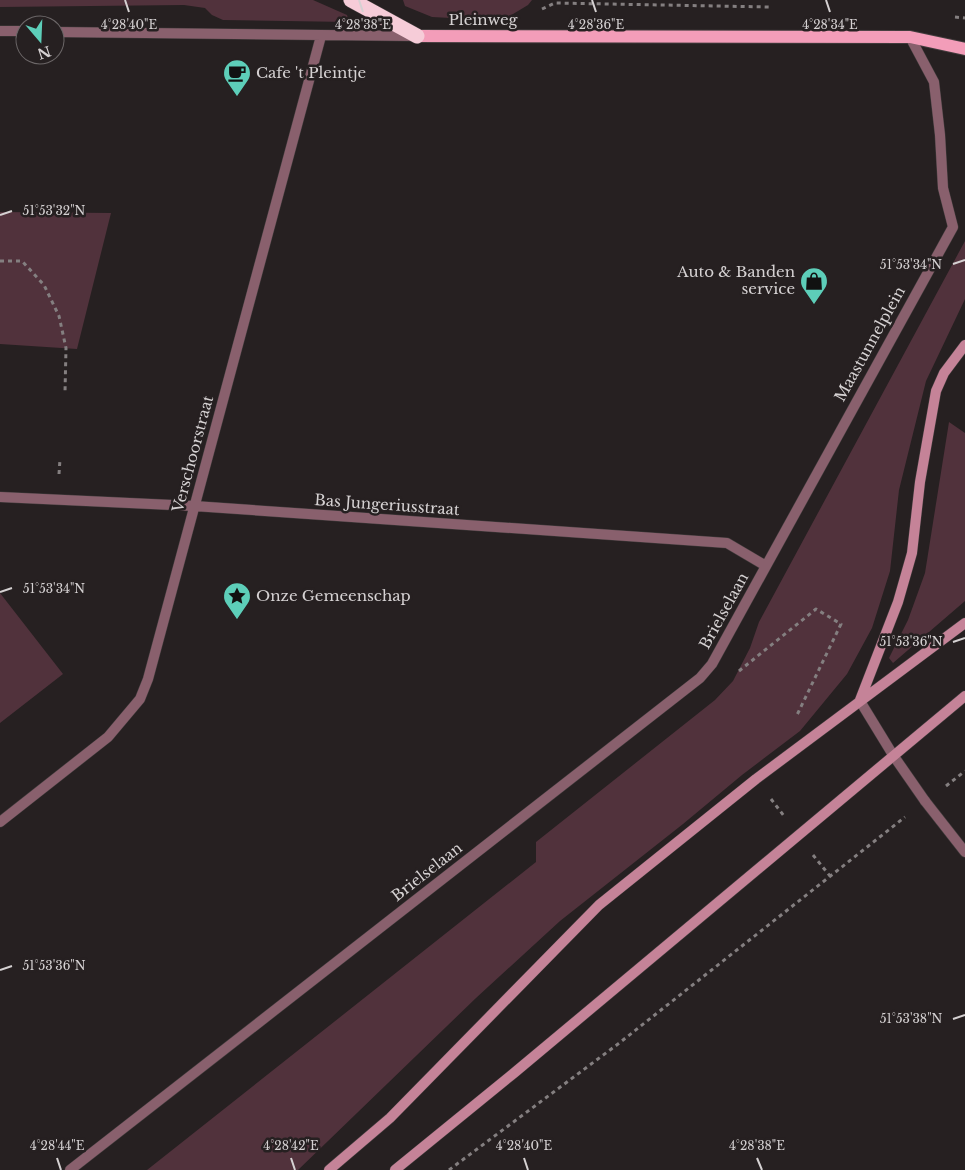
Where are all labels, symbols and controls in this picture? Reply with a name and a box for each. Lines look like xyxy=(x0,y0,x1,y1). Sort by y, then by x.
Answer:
street label: Pleinweg xyxy=(448,10,519,29)
north arrow xyxy=(15,15,65,65)
text: 4°28'40"E xyxy=(101,17,158,32)
text: 4°28'38"E xyxy=(335,17,391,32)
text: 4°28'36"E xyxy=(568,17,625,32)
text: 4°28'34"E xyxy=(802,17,858,32)
text: N xyxy=(35,42,53,63)
cafe icon: Cafe 't Pleintje xyxy=(222,58,252,97)
place label: Cafe 't Pleintje xyxy=(256,63,366,82)
text: 51°53'32"N xyxy=(23,203,86,218)
text: 51°53'34"N xyxy=(880,257,942,272)
place label: Auto & Banden service xyxy=(676,262,795,298)
shop icon: Auto & Banden service xyxy=(799,266,829,305)
street label: Maastunnelplein xyxy=(830,283,909,405)
street label: Verschoorstraat xyxy=(168,393,217,515)
street label: Bas Jungeriusstraat xyxy=(314,490,461,519)
street label: Brielselaan xyxy=(695,569,752,652)
text: 51°53'34"N xyxy=(23,581,85,596)
place icon: Onze Gemeenschap xyxy=(222,581,252,620)
place label: Onze Gemeenschap xyxy=(256,586,411,605)
text: 51°53'36"N xyxy=(879,634,943,649)
street label: Brielselaan xyxy=(388,838,466,905)
text: 51°53'36"N xyxy=(22,958,86,973)
text: 51°53'38"N xyxy=(880,1011,943,1026)
text: 4°28'44"E xyxy=(30,1138,85,1153)
text: 4°28'42"E xyxy=(263,1138,319,1153)
text: 4°28'40"E xyxy=(496,1138,553,1153)
text: 4°28'38"E xyxy=(729,1138,785,1153)

